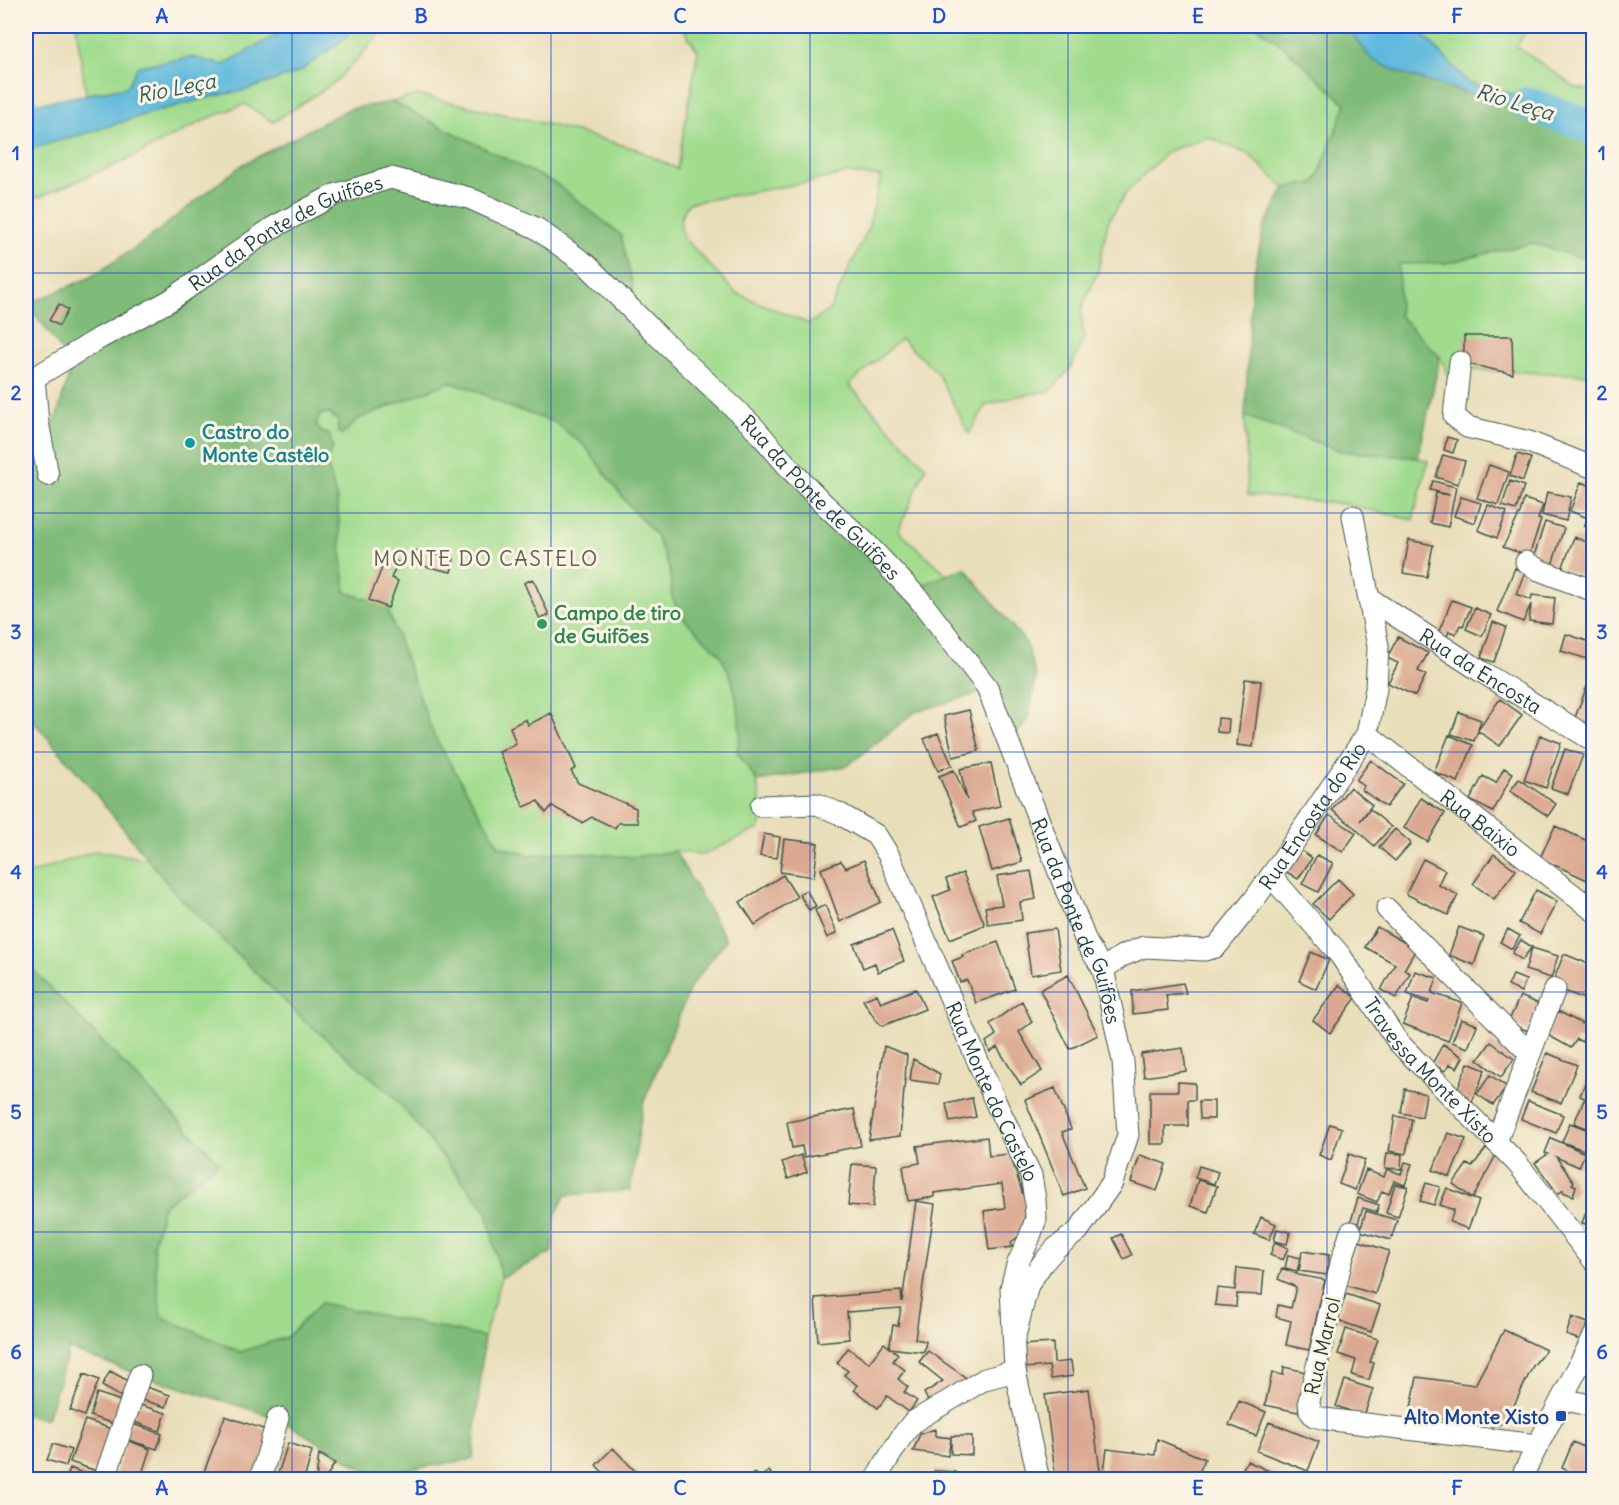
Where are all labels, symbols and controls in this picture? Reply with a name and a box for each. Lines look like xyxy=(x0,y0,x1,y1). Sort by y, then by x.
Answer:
text: A xyxy=(156,3,169,28)
text: B xyxy=(414,3,428,28)
text: C xyxy=(673,3,687,28)
text: D xyxy=(932,3,946,28)
text: E xyxy=(1192,3,1204,28)
text: F xyxy=(1451,3,1463,28)
water label: Rio Leça xyxy=(134,67,219,109)
water label: Rio Leça xyxy=(1473,77,1558,127)
text: 1 xyxy=(12,140,20,165)
text: 1 xyxy=(1598,140,1606,165)
street label: Rua da Ponte de Guifões xyxy=(183,169,385,296)
text: 2 xyxy=(11,380,22,405)
text: 2 xyxy=(1597,380,1608,405)
street label: Rua da Ponte de Guifões xyxy=(736,409,906,585)
place label: Castro do Monte Castêlo xyxy=(202,419,329,467)
marker: Castro do Monte Castêlo xyxy=(183,436,197,450)
district label: MONTE DO CASTELO xyxy=(373,545,599,572)
place label: Campo de tiro de Guifões xyxy=(554,600,681,648)
marker: Campo de tiro de Guifões xyxy=(535,617,549,631)
text: 3 xyxy=(10,619,22,644)
text: 3 xyxy=(1596,619,1608,644)
street label: Rua da Encosta xyxy=(1415,622,1547,719)
street label: Rua Encosta do Rio xyxy=(1253,737,1371,894)
street label: Rua Baixio xyxy=(1435,783,1526,862)
street label: Rua da Ponte de Guifões xyxy=(1027,814,1127,1026)
text: 4 xyxy=(10,859,22,884)
text: 4 xyxy=(1596,859,1608,884)
street label: Travessa Monte Xisto xyxy=(1359,992,1503,1148)
street label: Rua Monte do Castelo xyxy=(941,998,1044,1183)
text: 5 xyxy=(10,1099,22,1124)
text: 5 xyxy=(1596,1099,1608,1124)
street label: Rua Marrol xyxy=(1299,1295,1345,1397)
text: 6 xyxy=(10,1339,22,1364)
text: 6 xyxy=(1596,1339,1608,1364)
place label: Alto Monte Xisto xyxy=(1404,1404,1549,1429)
marker: Alto Monte Xisto xyxy=(1554,1409,1568,1423)
text: A xyxy=(156,1475,169,1500)
text: B xyxy=(414,1475,428,1500)
text: C xyxy=(673,1475,687,1500)
text: D xyxy=(932,1475,946,1500)
text: E xyxy=(1192,1475,1204,1500)
text: F xyxy=(1451,1475,1463,1500)

